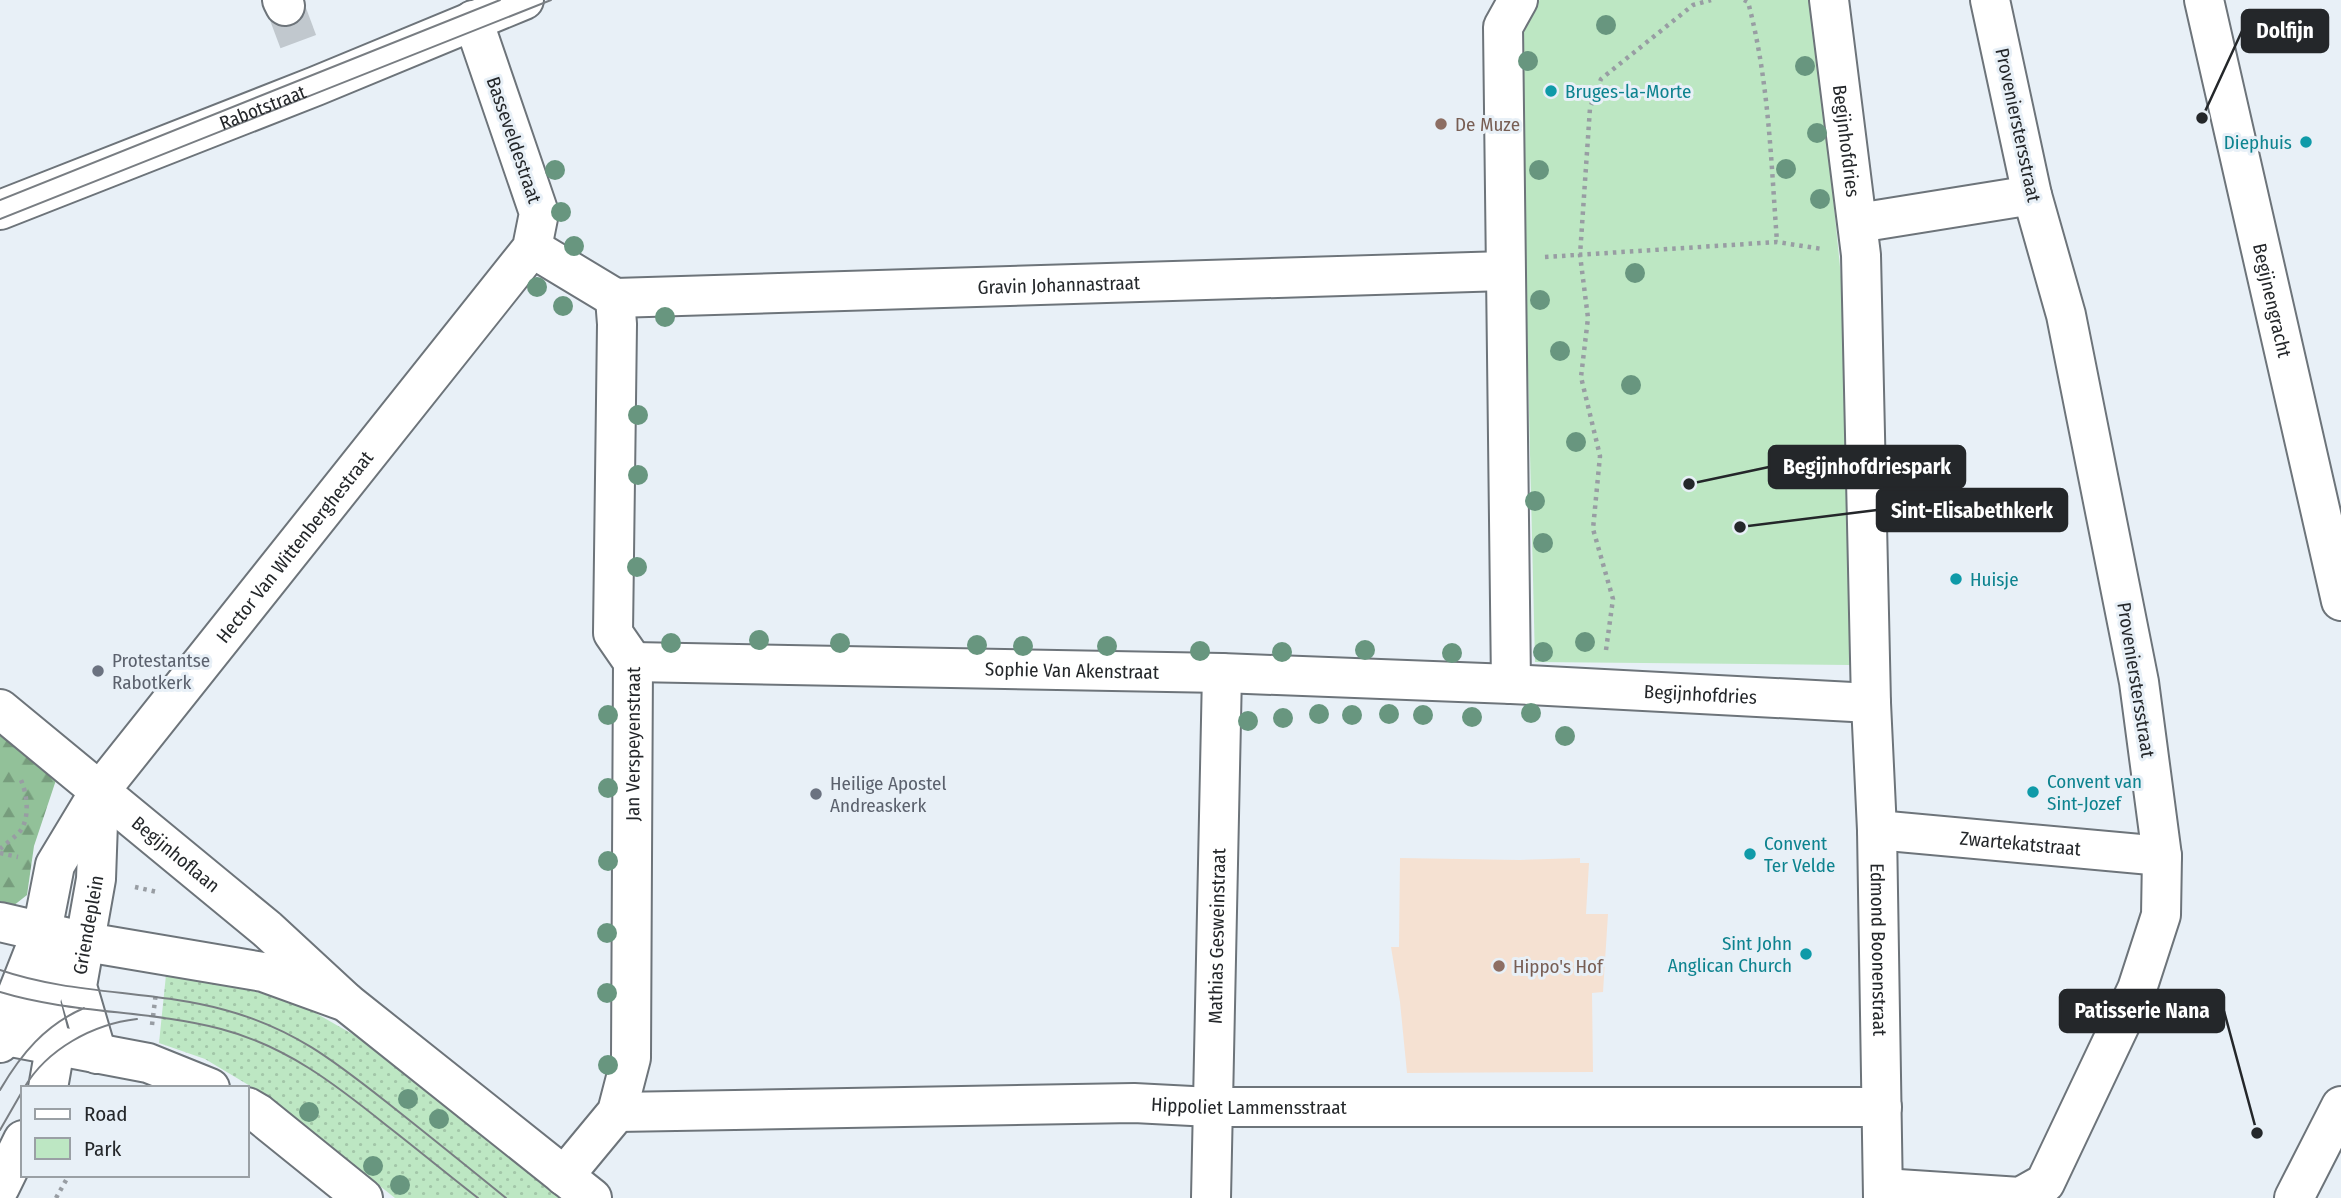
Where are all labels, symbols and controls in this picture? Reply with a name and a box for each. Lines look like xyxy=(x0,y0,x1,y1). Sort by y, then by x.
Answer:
callout: Dolfijn xyxy=(2242,10,2328,52)
text: Dolfijn xyxy=(2256,18,2314,44)
street label: Provenierstersstraat xyxy=(1990,46,2046,205)
street label: Basseveldestraat xyxy=(482,74,547,207)
street label: Rabotstraat xyxy=(216,79,310,134)
place label: Bruges-la-Morte xyxy=(1565,80,1691,103)
marker: Bruges-la-Morte xyxy=(1543,83,1559,99)
street label: Begijnhofdries xyxy=(1828,83,1865,198)
place label: De Muze xyxy=(1455,113,1520,136)
marker: De Muze xyxy=(1433,116,1449,132)
place label: Diephuis xyxy=(2224,131,2292,154)
marker: Diephuis xyxy=(2298,134,2314,150)
street label: Begijnengracht xyxy=(2248,241,2297,360)
street label: Gravin Johannastraat xyxy=(977,271,1141,298)
street label: Hector Van Wittenberghestraat xyxy=(211,445,378,647)
callout: Begijnhofdriespark xyxy=(1769,446,1965,488)
text: Begijnhofdriespark xyxy=(1783,454,1951,480)
callout: Sint-Elisabethkerk xyxy=(1877,489,2067,531)
text: Sint-Elisabethkerk xyxy=(1891,498,2053,524)
place label: Huisje xyxy=(1970,568,2019,591)
marker: Huisje xyxy=(1948,571,1964,587)
street label: Provenierstersstraat xyxy=(2112,601,2160,760)
place label: Protestantse Rabotkerk xyxy=(112,649,210,694)
street label: Sophie Van Akenstraat xyxy=(985,657,1160,683)
marker: Protestantse Rabotkerk xyxy=(90,663,106,679)
street label: Jan Verspeyenstraat xyxy=(621,666,644,821)
street label: Begijnhofdries xyxy=(1643,680,1758,708)
place label: Convent van Sint-Jozef xyxy=(2047,770,2142,815)
place label: Heilige Apostel Andreaskerk xyxy=(830,772,947,817)
marker: Convent van Sint-Jozef xyxy=(2025,784,2041,800)
marker: Heilige Apostel Andreaskerk xyxy=(808,786,824,802)
street label: Begijnhoflaan xyxy=(127,811,225,897)
street label: Zwartekatstraat xyxy=(1959,826,2083,860)
place label: Convent Ter Velde xyxy=(1764,832,1835,877)
marker: Convent Ter Velde xyxy=(1742,846,1758,862)
street label: Mathias Gesweinstraat xyxy=(1203,847,1230,1024)
street label: Edmond Boonenstraat xyxy=(1866,863,1892,1037)
street label: Griendeplein xyxy=(68,873,108,976)
place label: Sint John Anglican Church xyxy=(1668,932,1792,977)
marker: Sint John Anglican Church xyxy=(1798,946,1814,962)
place label: Hippo's Hof xyxy=(1513,955,1604,978)
marker: Hippo's Hof xyxy=(1491,958,1507,974)
callout: Patisserie Nana xyxy=(2060,990,2224,1032)
text: Patisserie Nana xyxy=(2074,998,2210,1024)
legend xyxy=(21,1086,248,1177)
street label: Hippoliet Lammensstraat xyxy=(1150,1092,1347,1119)
text: Road xyxy=(84,1101,128,1127)
text: Park xyxy=(84,1136,122,1162)

